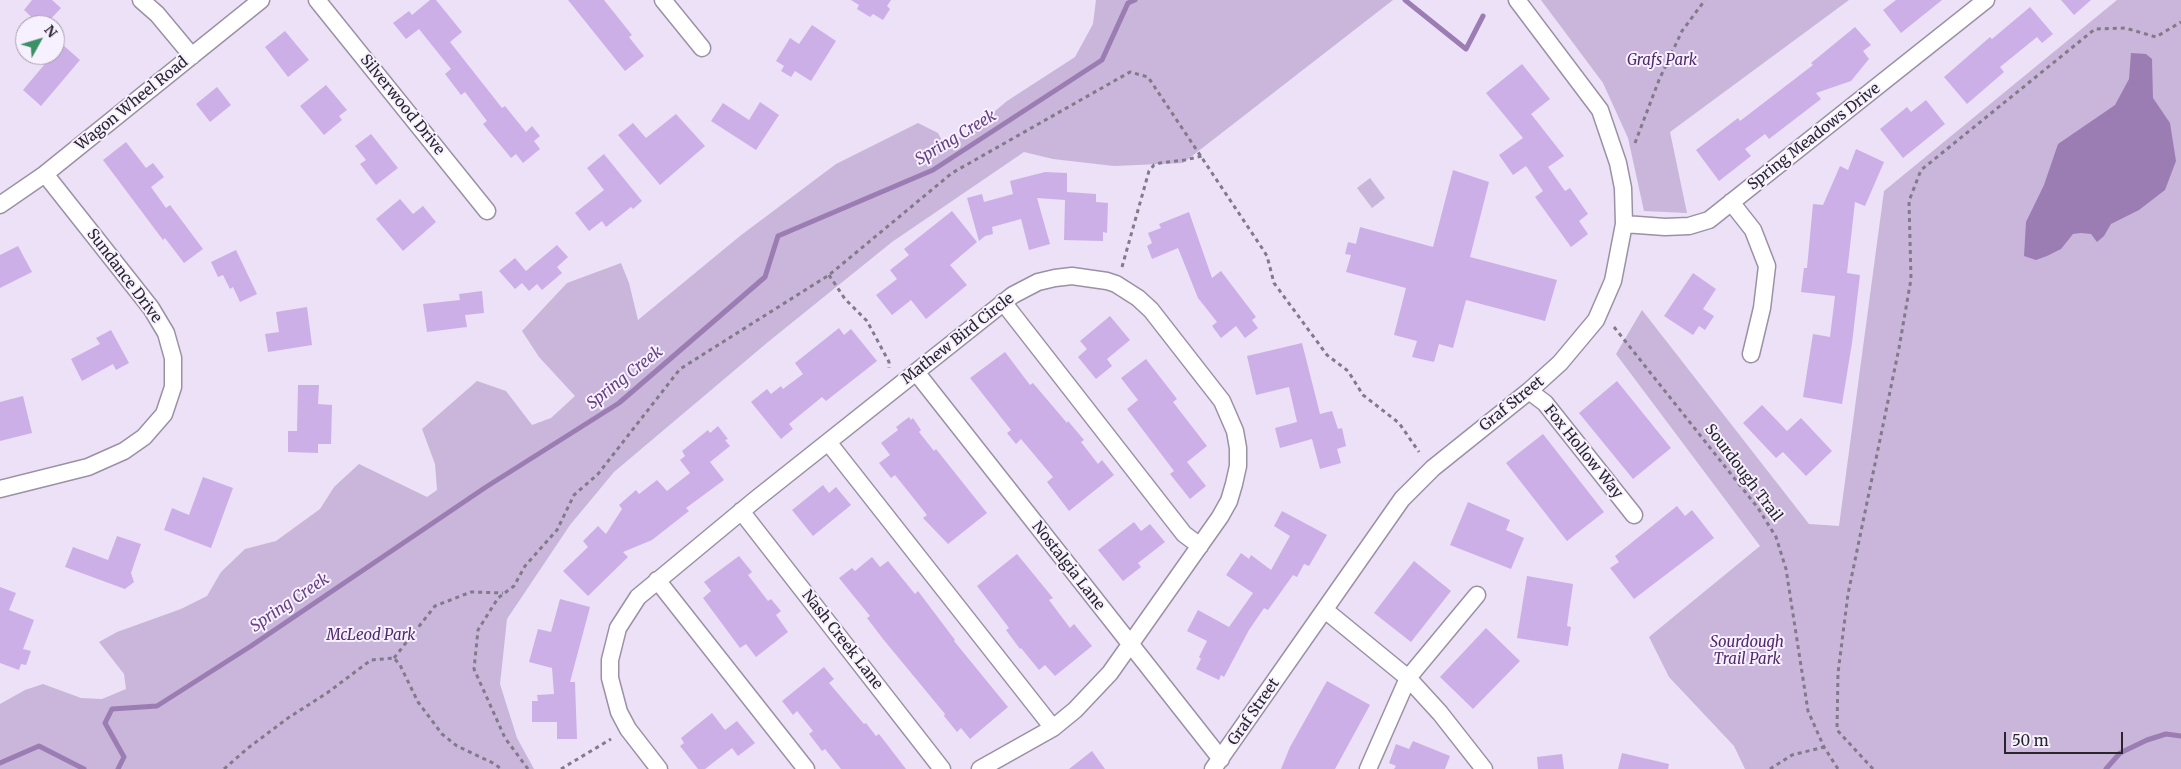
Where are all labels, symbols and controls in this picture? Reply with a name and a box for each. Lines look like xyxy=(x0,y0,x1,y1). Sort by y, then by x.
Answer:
north arrow xyxy=(15,15,65,65)
text: N xyxy=(40,21,61,41)
street label: Silverwood Drive xyxy=(356,51,448,159)
park label: Grafs Park xyxy=(1627,52,1697,70)
street label: Wagon Wheel Road xyxy=(72,53,192,155)
street label: Spring Meadows Drive xyxy=(1744,80,1884,194)
water label: Spring Creek xyxy=(912,106,1000,170)
street label: Sundance Drive xyxy=(83,225,165,327)
street label: Mathew Bird Circle xyxy=(898,290,1018,388)
water label: Spring Creek xyxy=(583,342,667,414)
street label: Graf Street xyxy=(1476,373,1548,435)
street label: Fox Hollow Way xyxy=(1540,402,1626,502)
street label: Sourdough Trail xyxy=(1700,421,1786,525)
street label: Nostalgia Lane xyxy=(1028,518,1108,614)
water label: Spring Creek xyxy=(247,570,333,636)
street label: Nash Creek Lane xyxy=(798,587,886,693)
park label: McLeod Park xyxy=(327,627,415,645)
park label: Sourdough Trail Park xyxy=(1710,634,1784,669)
street label: Graf Street xyxy=(1224,675,1284,749)
scale bar xyxy=(2006,722,2125,754)
text: 50 m xyxy=(2012,731,2049,750)

